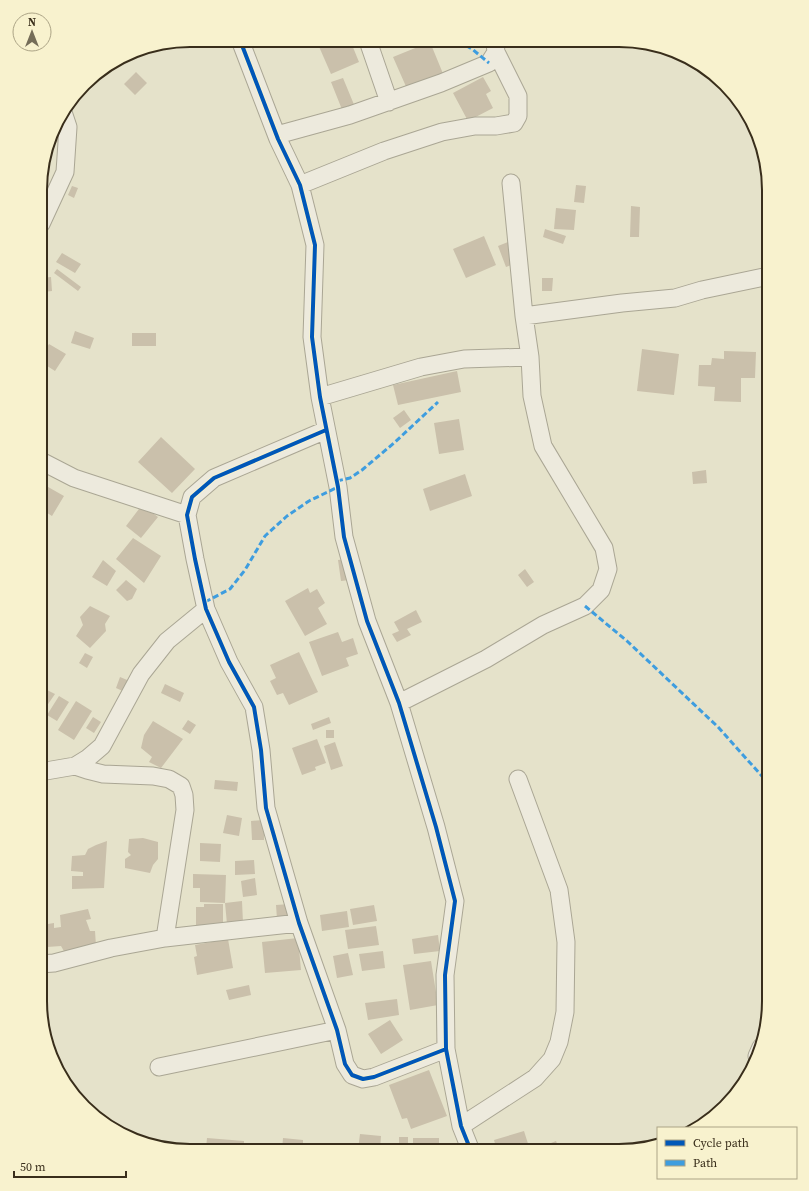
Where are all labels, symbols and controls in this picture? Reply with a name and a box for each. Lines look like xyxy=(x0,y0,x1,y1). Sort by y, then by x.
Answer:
north arrow xyxy=(12,12,52,52)
text: N xyxy=(28,15,36,30)
legend xyxy=(657,1127,797,1179)
text: Cycle path xyxy=(693,1135,749,1151)
scale bar xyxy=(14,1153,126,1179)
text: Path xyxy=(693,1155,717,1171)
text: 50 m xyxy=(20,1159,46,1175)

